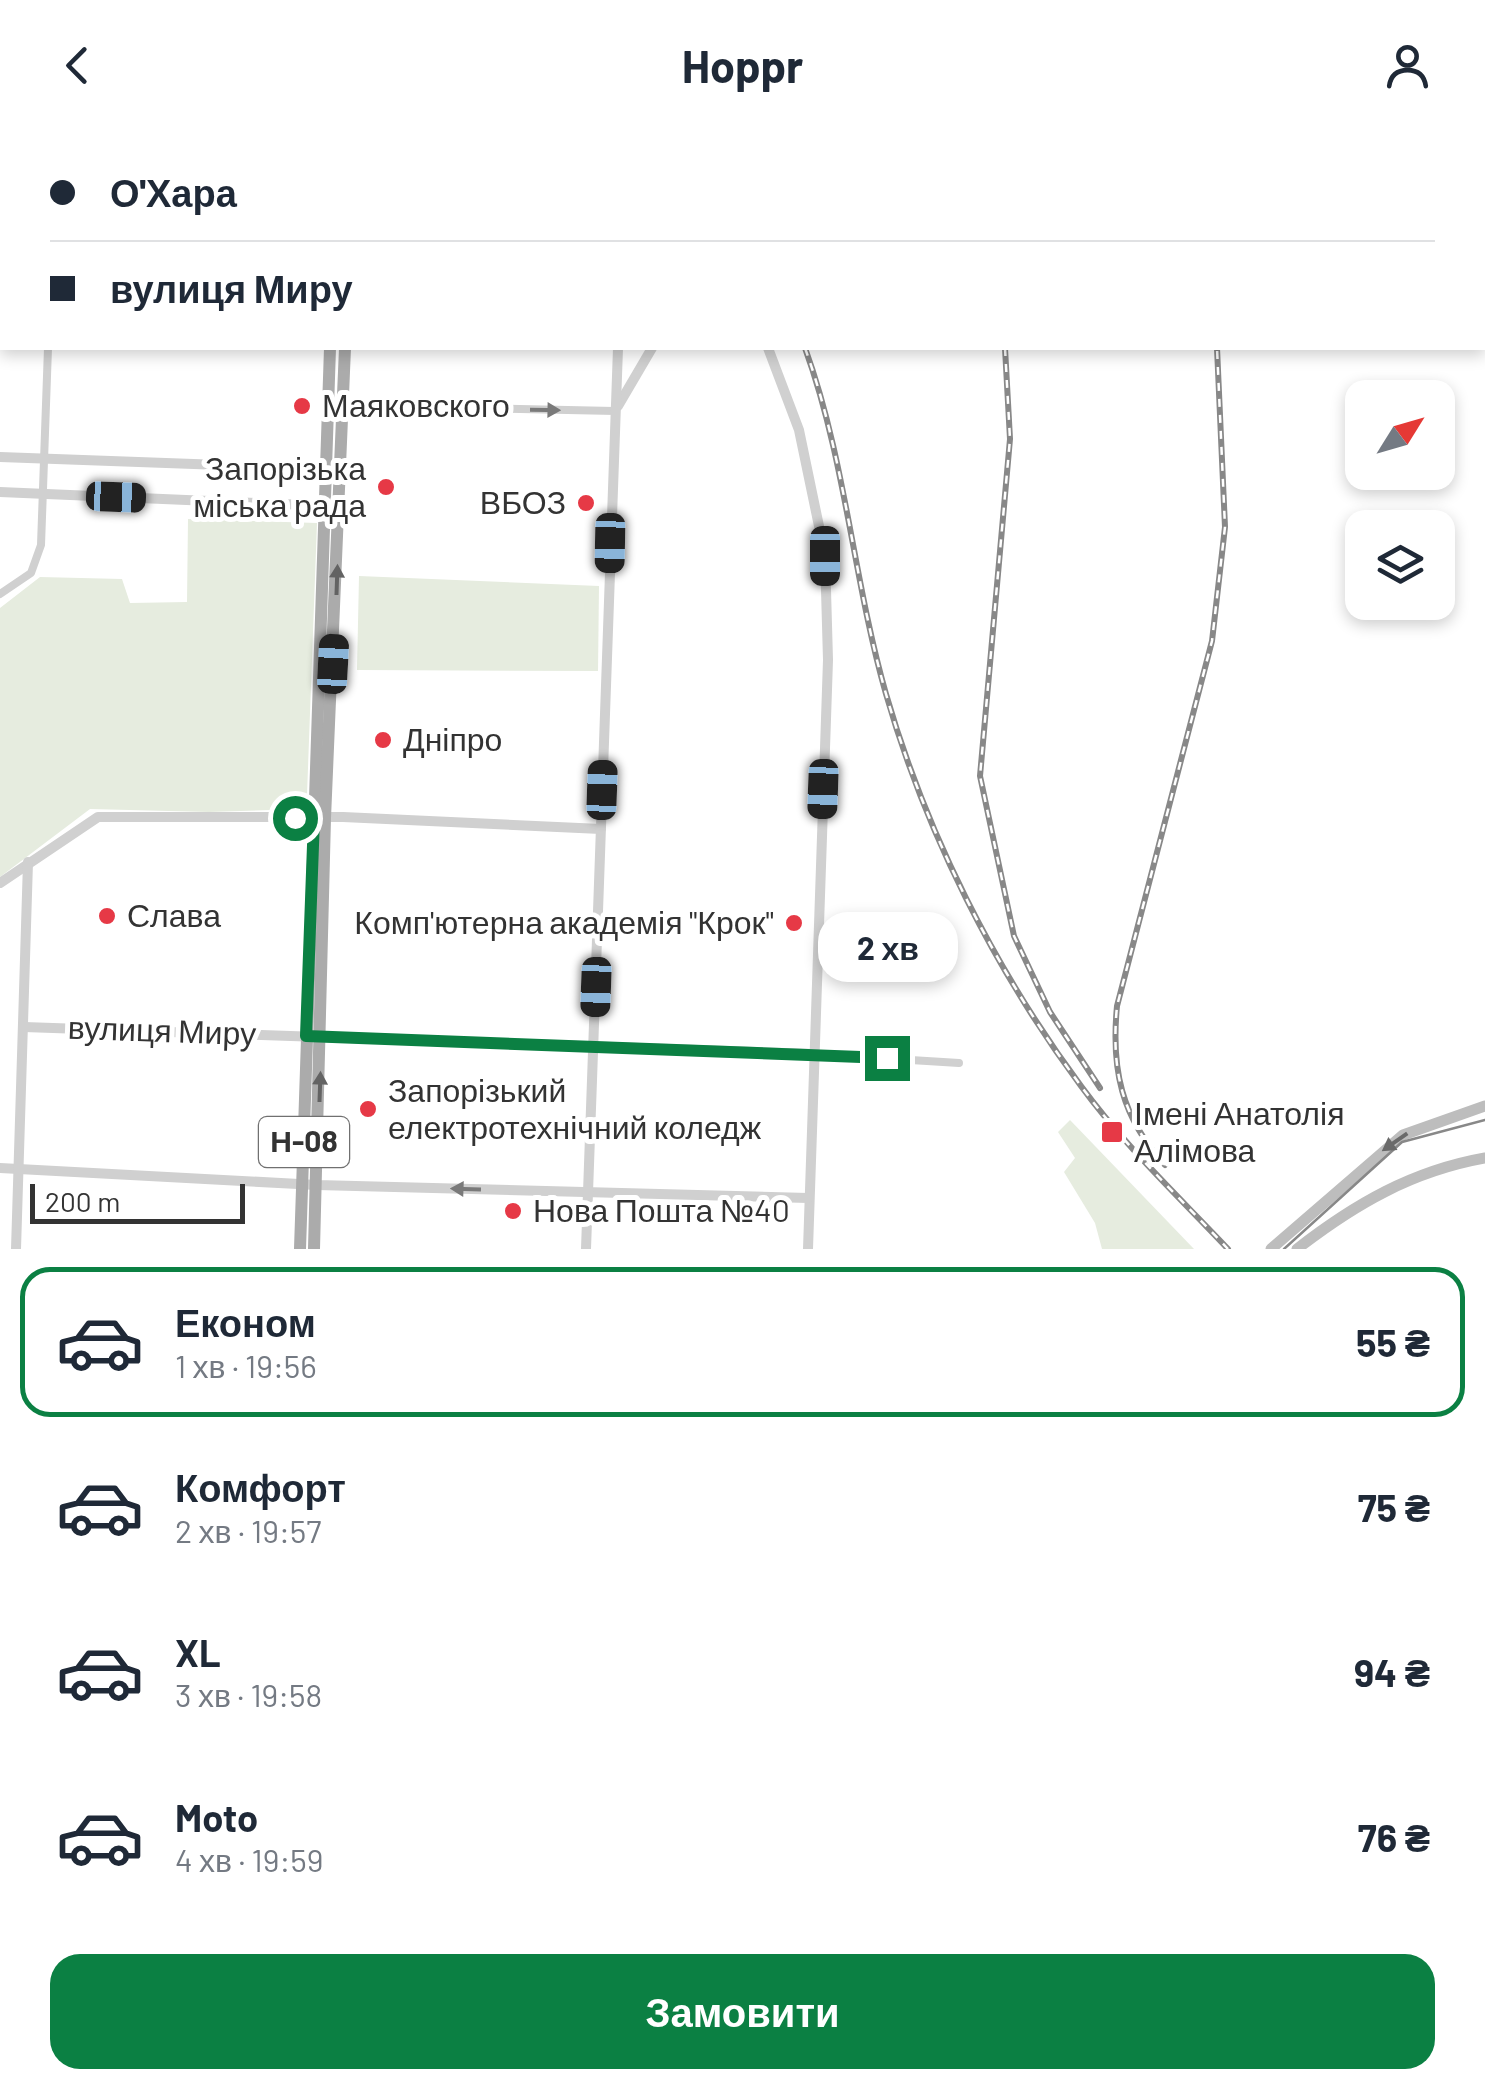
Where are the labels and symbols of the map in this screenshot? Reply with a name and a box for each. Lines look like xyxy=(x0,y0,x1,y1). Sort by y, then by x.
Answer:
north arrow xyxy=(1345,380,1455,490)
place label: Маяковского xyxy=(322,385,510,423)
marker: Маяковского xyxy=(291,395,313,417)
one-way arrow xyxy=(529,402,561,418)
place label: Запорізька міська рада xyxy=(193,448,366,524)
marker: Запорізька міська рада xyxy=(375,476,397,498)
car xyxy=(85,481,147,513)
place label: ВБОЗ xyxy=(480,482,566,520)
marker: ВБОЗ xyxy=(575,492,597,514)
car xyxy=(594,513,626,573)
car xyxy=(810,526,840,586)
one-way arrow xyxy=(329,564,345,596)
car xyxy=(316,633,350,695)
place label: Дніпро xyxy=(403,719,502,758)
marker: Дніпро xyxy=(372,729,394,751)
car xyxy=(807,758,839,820)
car xyxy=(586,759,618,821)
route start xyxy=(273,796,318,841)
place label: Слава xyxy=(127,895,221,933)
place label: Комп'ютерна академія "Крок" xyxy=(354,902,774,941)
marker: Слава xyxy=(96,905,118,927)
marker: Комп'ютерна академія "Крок" xyxy=(783,912,805,934)
callout: 2 хв xyxy=(817,913,957,983)
car xyxy=(580,956,612,1018)
street label: вулиця Миру xyxy=(67,1007,257,1052)
route end xyxy=(865,1036,910,1081)
place label: Запорізький електротехнічний коледж xyxy=(388,1070,762,1146)
one-way arrow xyxy=(312,1071,328,1103)
place label: Імені Анатолія Алімова xyxy=(1134,1093,1344,1168)
marker: Запорізький електротехнічний коледж xyxy=(357,1098,379,1120)
road number: Н-08 xyxy=(259,1117,349,1167)
marker: Імені Анатолія Алімова xyxy=(1099,1119,1125,1145)
one-way arrow xyxy=(1382,1132,1408,1151)
scale bar xyxy=(30,1179,245,1224)
one-way arrow xyxy=(449,1181,481,1197)
place label: Нова Пошта №40 xyxy=(533,1190,790,1228)
marker: Нова Пошта №40 xyxy=(502,1200,524,1222)

